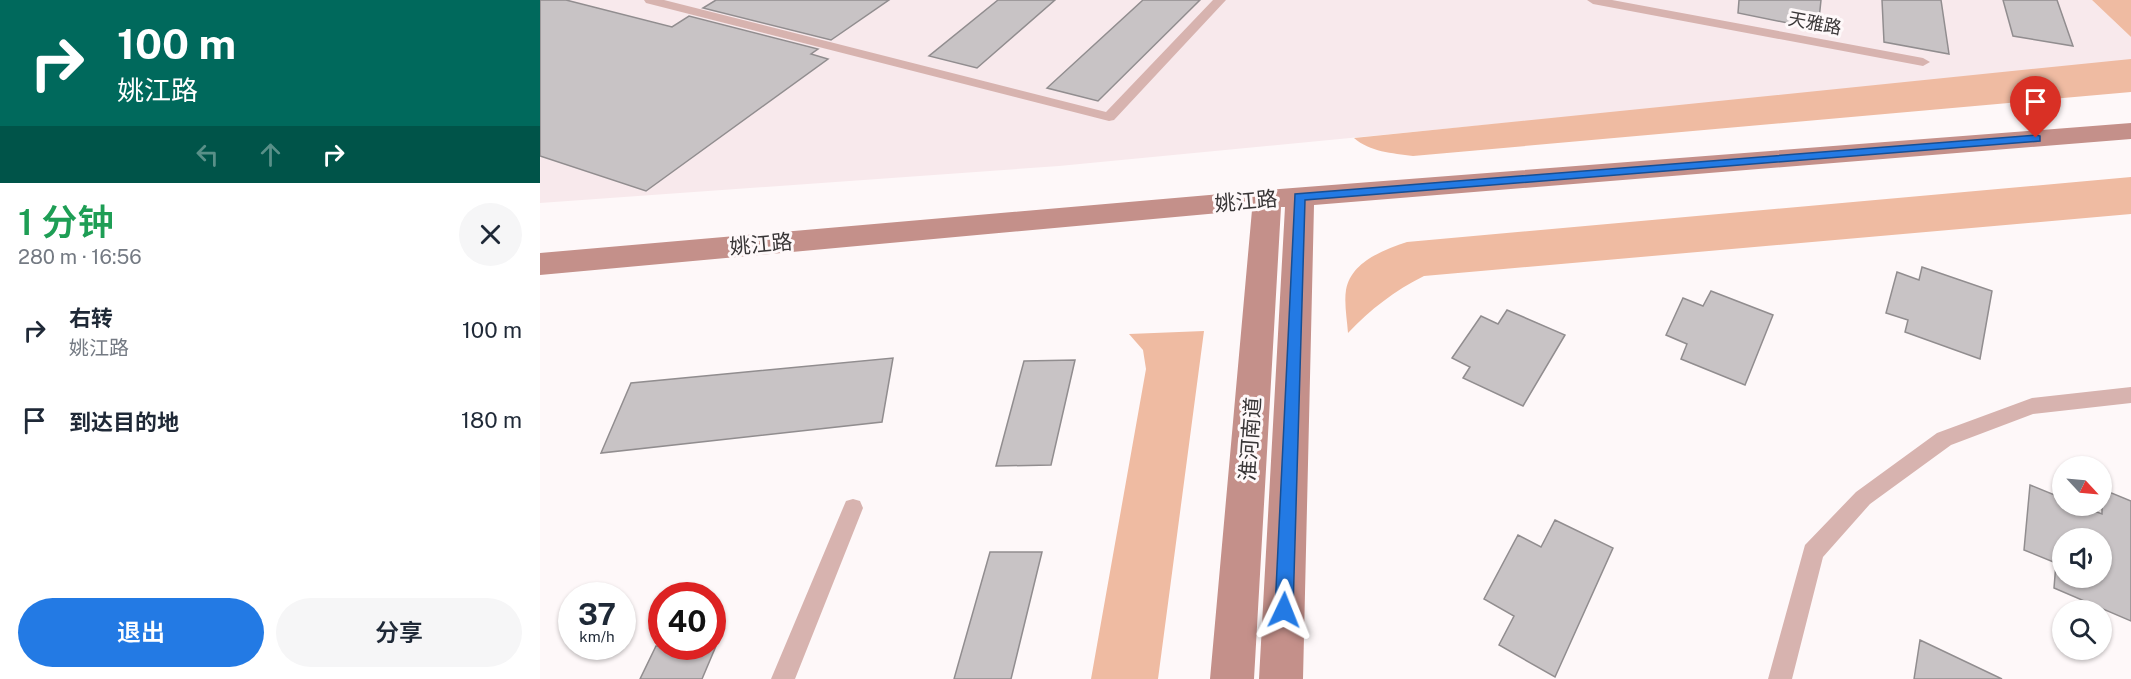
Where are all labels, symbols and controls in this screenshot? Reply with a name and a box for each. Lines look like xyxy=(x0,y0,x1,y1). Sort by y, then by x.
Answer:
street label: 天雅路 xyxy=(1786,8,1844,38)
text: 100 m xyxy=(117,19,236,68)
icon: right xyxy=(18,24,96,102)
text: 姚江路 xyxy=(117,74,198,106)
pin xyxy=(2010,76,2061,138)
icon: arrive xyxy=(2019,85,2052,118)
icon: left xyxy=(191,138,224,171)
icon: ahead xyxy=(254,138,287,171)
icon: right xyxy=(317,138,350,171)
street label: 姚江路 xyxy=(1214,186,1278,216)
text: 1 分钟 xyxy=(18,201,113,243)
button: close xyxy=(459,203,522,266)
street label: 姚江路 xyxy=(729,229,793,259)
text: 280 m · 16:56 xyxy=(18,245,142,269)
text: 右转 xyxy=(69,305,113,331)
icon: right xyxy=(18,314,51,347)
text: 100 m xyxy=(462,317,522,343)
text: 姚江路 xyxy=(69,336,129,360)
street label: 淮河南道 xyxy=(1235,396,1265,482)
icon: arrive xyxy=(18,404,51,437)
text: 180 m xyxy=(461,407,522,433)
text: 到达目的地 xyxy=(69,409,179,435)
north arrow xyxy=(2052,456,2112,516)
map controls xyxy=(2052,456,2112,660)
button: sound xyxy=(2052,528,2112,588)
position arrow xyxy=(1252,578,1316,642)
speed limit sign: 40 xyxy=(648,582,726,660)
text: 37 xyxy=(578,596,616,632)
button: 退出 xyxy=(18,598,264,667)
button: 分享 xyxy=(276,598,522,667)
button: search xyxy=(2052,600,2112,660)
text: km/h xyxy=(579,628,615,645)

